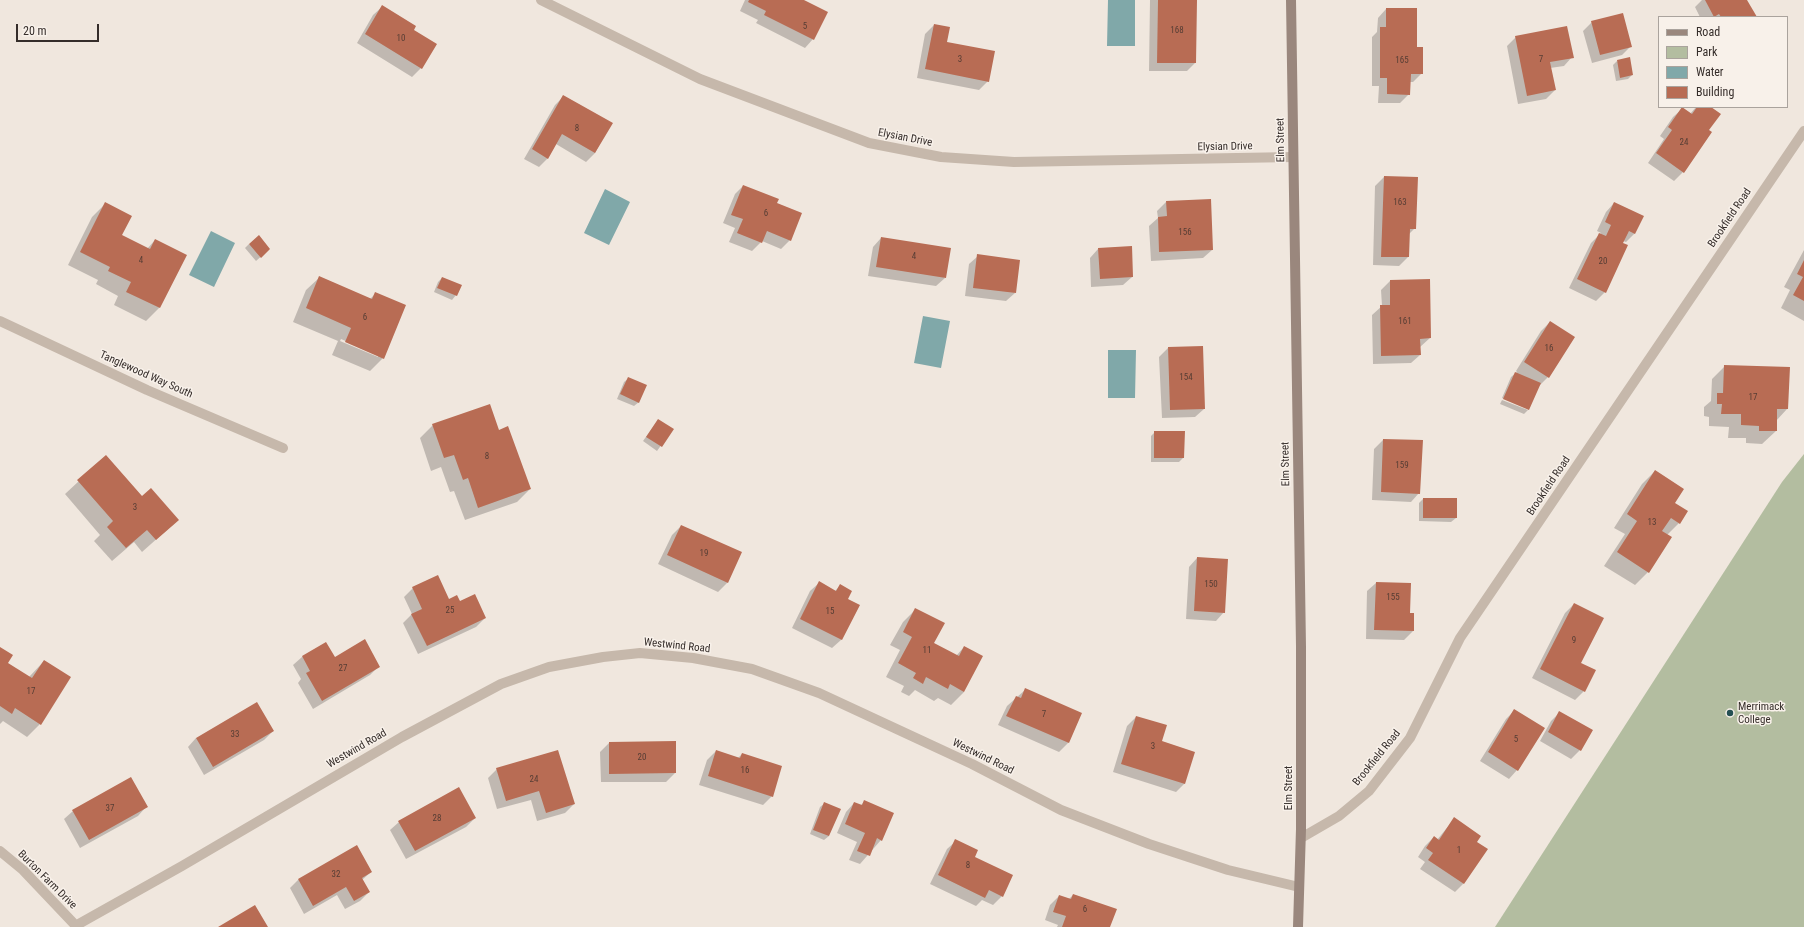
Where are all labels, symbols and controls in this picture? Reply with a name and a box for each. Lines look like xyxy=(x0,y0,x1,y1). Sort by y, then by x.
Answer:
scale bar xyxy=(18,16,101,42)
legend xyxy=(1658,16,1788,108)
house number: 5 xyxy=(803,22,807,32)
text: 20 m xyxy=(23,24,47,38)
text: Road xyxy=(1696,25,1720,39)
house number: 168 xyxy=(1170,26,1184,36)
house number: 10 xyxy=(397,34,405,44)
text: Park xyxy=(1696,45,1717,59)
house number: 3 xyxy=(958,55,962,65)
house number: 7 xyxy=(1539,55,1543,65)
house number: 165 xyxy=(1395,56,1409,66)
text: Water xyxy=(1696,65,1724,79)
text: Building xyxy=(1696,85,1734,99)
street label: Elm Street xyxy=(1274,118,1288,162)
house number: 8 xyxy=(575,124,579,134)
street label: Elysian Drive xyxy=(877,126,933,150)
house number: 24 xyxy=(1680,138,1688,148)
street label: Elysian Drive xyxy=(1197,140,1253,154)
street label: Brookfield Road xyxy=(1705,186,1755,250)
house number: 163 xyxy=(1393,198,1407,208)
house number: 6 xyxy=(764,209,768,219)
house number: 156 xyxy=(1178,228,1192,238)
house number: 4 xyxy=(912,252,916,262)
house number: 4 xyxy=(139,256,143,266)
house number: 20 xyxy=(1599,257,1607,267)
house number: 6 xyxy=(363,313,367,323)
house number: 161 xyxy=(1398,317,1412,327)
house number: 16 xyxy=(1545,344,1553,354)
street label: Tanglewood Way South xyxy=(97,349,195,401)
house number: 154 xyxy=(1179,373,1193,383)
house number: 17 xyxy=(1749,393,1757,403)
street label: Elm Street xyxy=(1279,442,1293,486)
house number: 8 xyxy=(485,452,489,462)
street label: Brookfield Road xyxy=(1524,454,1574,518)
house number: 159 xyxy=(1395,461,1409,471)
house number: 3 xyxy=(133,503,137,513)
house number: 13 xyxy=(1648,518,1656,528)
house number: 19 xyxy=(700,549,708,559)
house number: 150 xyxy=(1204,580,1218,590)
house number: 155 xyxy=(1386,593,1400,603)
house number: 25 xyxy=(446,606,454,616)
house number: 15 xyxy=(826,607,834,617)
street label: Westwind Road xyxy=(643,636,711,656)
house number: 9 xyxy=(1572,636,1576,646)
house number: 11 xyxy=(923,646,931,656)
house number: 27 xyxy=(339,664,347,674)
house number: 17 xyxy=(27,687,35,697)
place label: Merrimack College xyxy=(1738,700,1784,726)
marker: Merrimack College xyxy=(1725,708,1735,718)
house number: 7 xyxy=(1042,710,1046,720)
street label: Westwind Road xyxy=(325,727,389,771)
street label: Brookfield Road xyxy=(1350,727,1404,789)
house number: 33 xyxy=(231,730,239,740)
house number: 5 xyxy=(1514,735,1518,745)
street label: Westwind Road xyxy=(950,736,1016,778)
house number: 3 xyxy=(1151,742,1155,752)
house number: 20 xyxy=(638,753,646,763)
house number: 16 xyxy=(741,766,749,776)
street label: Elm Street xyxy=(1282,766,1296,810)
house number: 24 xyxy=(530,775,538,785)
house number: 37 xyxy=(106,804,114,814)
house number: 28 xyxy=(433,814,441,824)
house number: 1 xyxy=(1457,846,1461,856)
street label: Burton Farm Drive xyxy=(15,848,79,912)
house number: 8 xyxy=(966,861,970,871)
house number: 32 xyxy=(332,870,340,880)
house number: 6 xyxy=(1083,905,1087,915)

